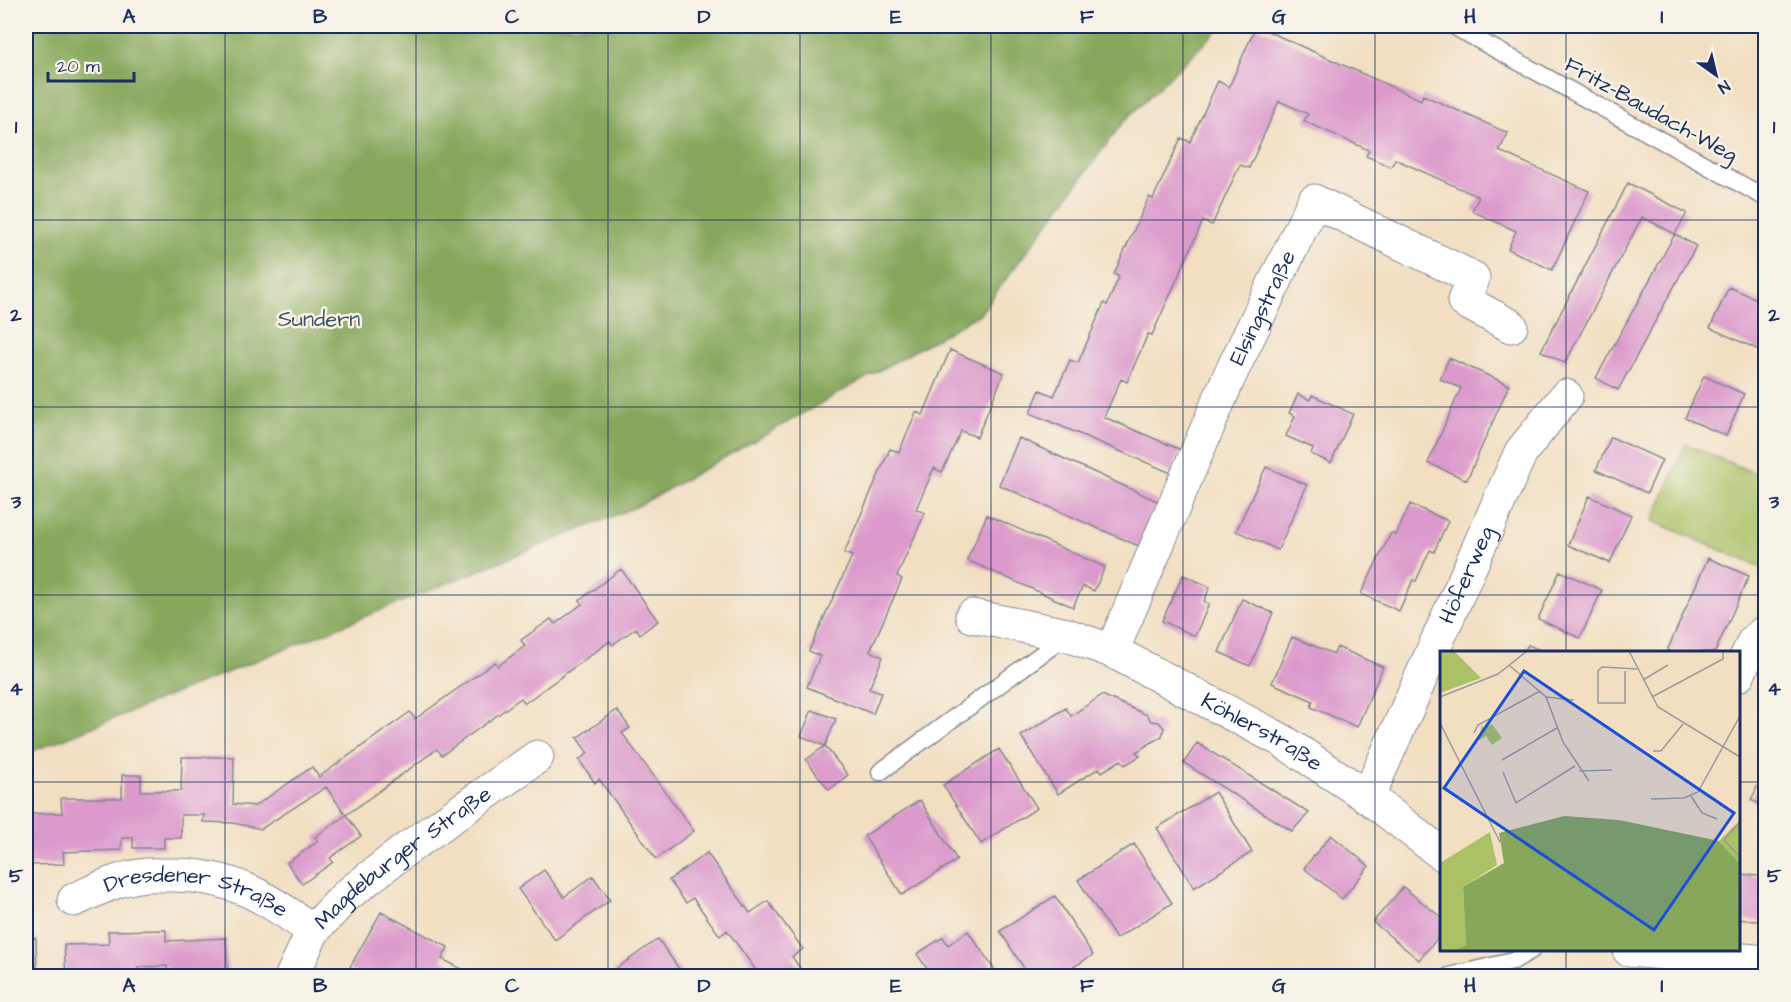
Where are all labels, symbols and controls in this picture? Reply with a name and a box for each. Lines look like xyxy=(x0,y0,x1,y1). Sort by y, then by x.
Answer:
text: A xyxy=(123,3,136,31)
text: B xyxy=(313,3,328,31)
text: C xyxy=(505,3,520,31)
text: D xyxy=(698,3,711,31)
text: E xyxy=(890,3,902,31)
text: F xyxy=(1080,3,1095,31)
text: G xyxy=(1272,3,1286,31)
text: H xyxy=(1464,3,1476,31)
text: I xyxy=(1660,3,1664,31)
scale bar xyxy=(48,45,134,83)
north arrow xyxy=(1686,45,1746,105)
street label: Fritz-Baudach-Weg xyxy=(1558,50,1743,171)
text: 20 m xyxy=(57,54,100,79)
text: N xyxy=(1714,75,1734,99)
text: 1 xyxy=(15,113,18,141)
text: 1 xyxy=(1773,113,1776,141)
street label: Elsingstraße xyxy=(1222,245,1303,370)
text: 2 xyxy=(9,301,22,329)
text: 2 xyxy=(1767,301,1780,329)
park label: Sundern xyxy=(278,304,360,335)
text: 3 xyxy=(10,488,22,516)
text: 3 xyxy=(1768,488,1780,516)
street label: Höferweg xyxy=(1431,521,1503,629)
inset map xyxy=(1440,651,1740,951)
text: 4 xyxy=(9,675,23,703)
text: 4 xyxy=(1767,675,1781,703)
street label: Köhlerstraße xyxy=(1196,685,1329,779)
street label: Magdeburger Straße xyxy=(307,778,498,936)
street label: Dresdener Straße xyxy=(99,859,294,925)
text: 5 xyxy=(9,862,24,890)
text: 5 xyxy=(1767,862,1782,890)
text: A xyxy=(123,972,136,1000)
text: B xyxy=(313,972,328,1000)
text: C xyxy=(505,972,520,1000)
text: D xyxy=(698,972,711,1000)
text: E xyxy=(890,972,902,1000)
text: F xyxy=(1080,972,1095,1000)
text: G xyxy=(1272,972,1286,1000)
text: H xyxy=(1464,972,1476,1000)
text: I xyxy=(1660,972,1664,1000)

